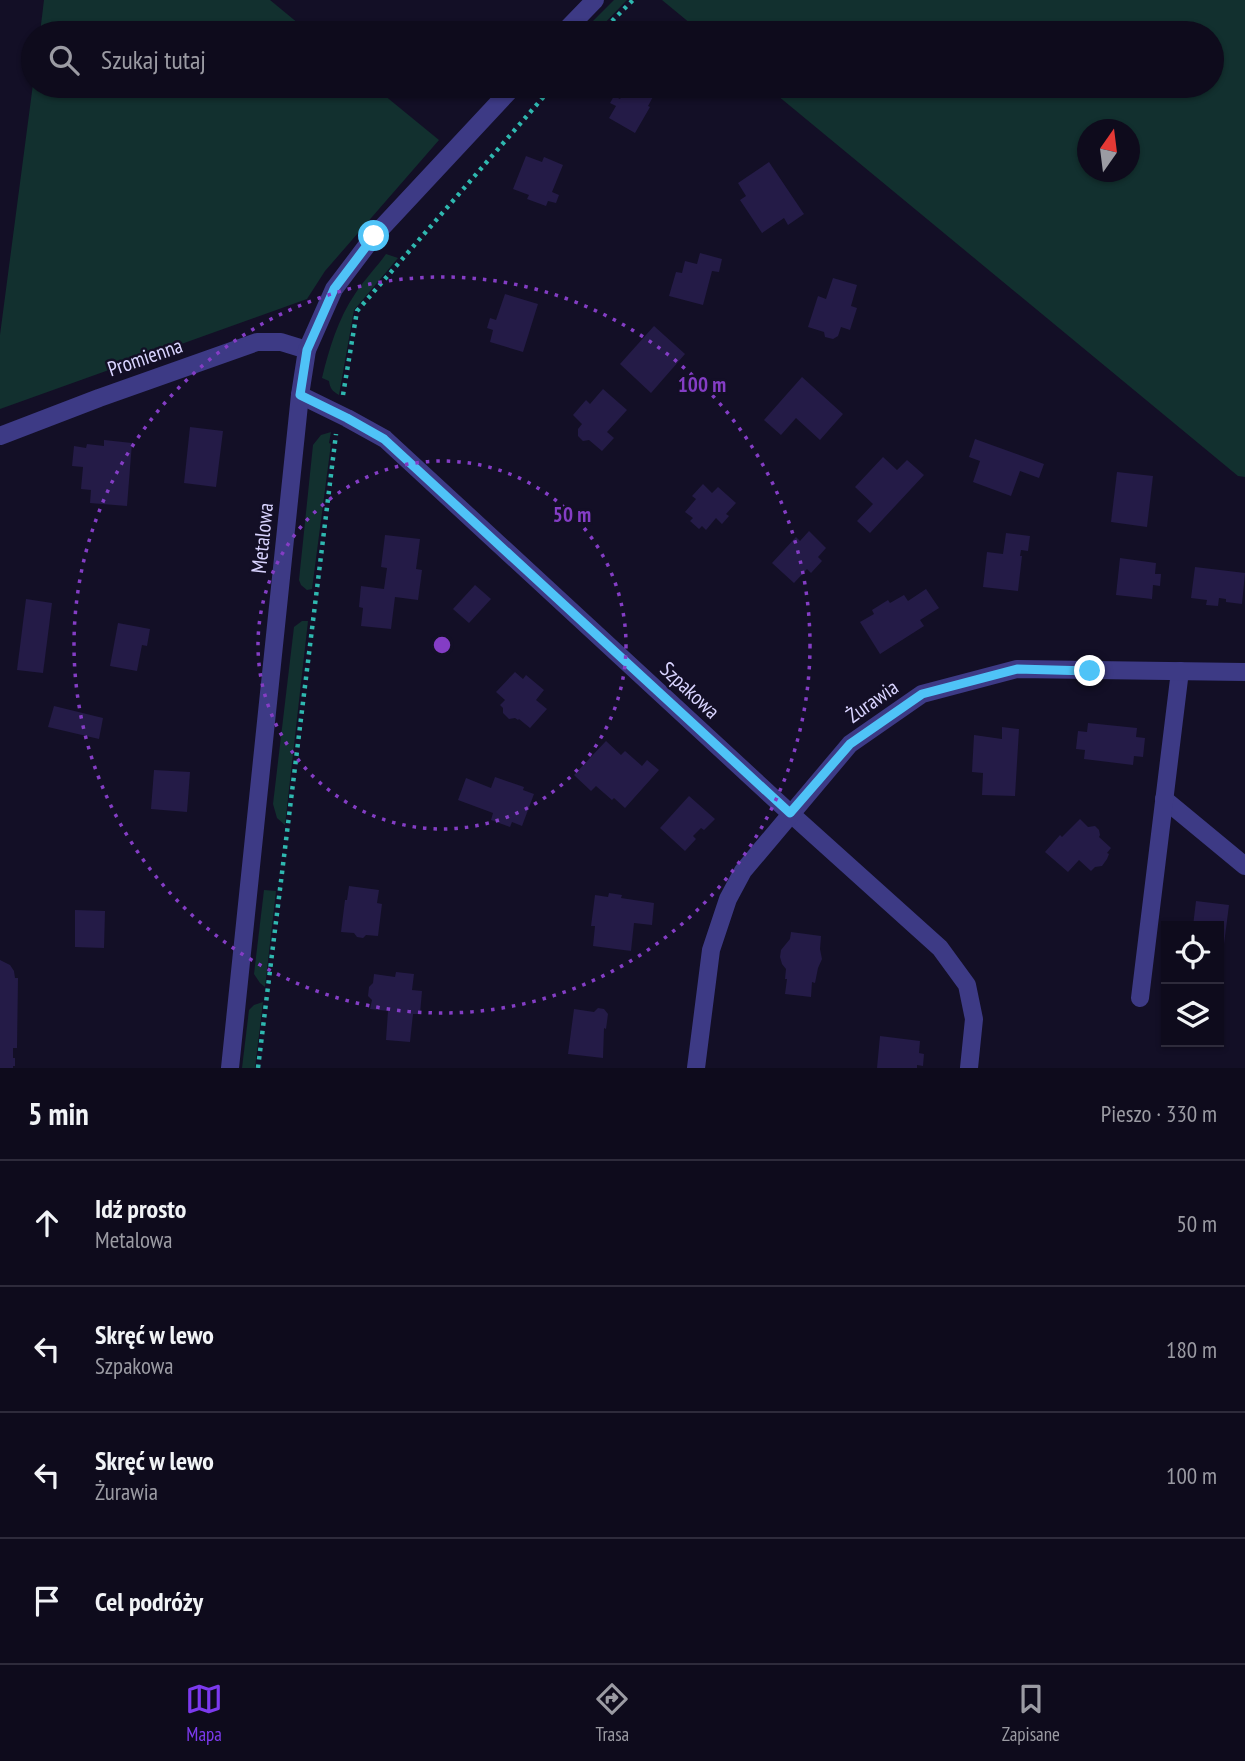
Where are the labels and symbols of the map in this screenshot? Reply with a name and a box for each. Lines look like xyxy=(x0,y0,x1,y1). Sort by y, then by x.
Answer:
north arrow xyxy=(1077,119,1140,182)
route start xyxy=(358,220,389,251)
street label: Promienna xyxy=(104,332,186,382)
text: 100 m xyxy=(678,371,726,398)
street label: Metalowa xyxy=(245,501,279,575)
text: 50 m xyxy=(553,501,591,528)
centre of rings xyxy=(430,633,454,657)
route end xyxy=(1074,655,1105,686)
street label: Szpakowa xyxy=(655,656,725,724)
street label: Żurawia xyxy=(841,673,903,729)

